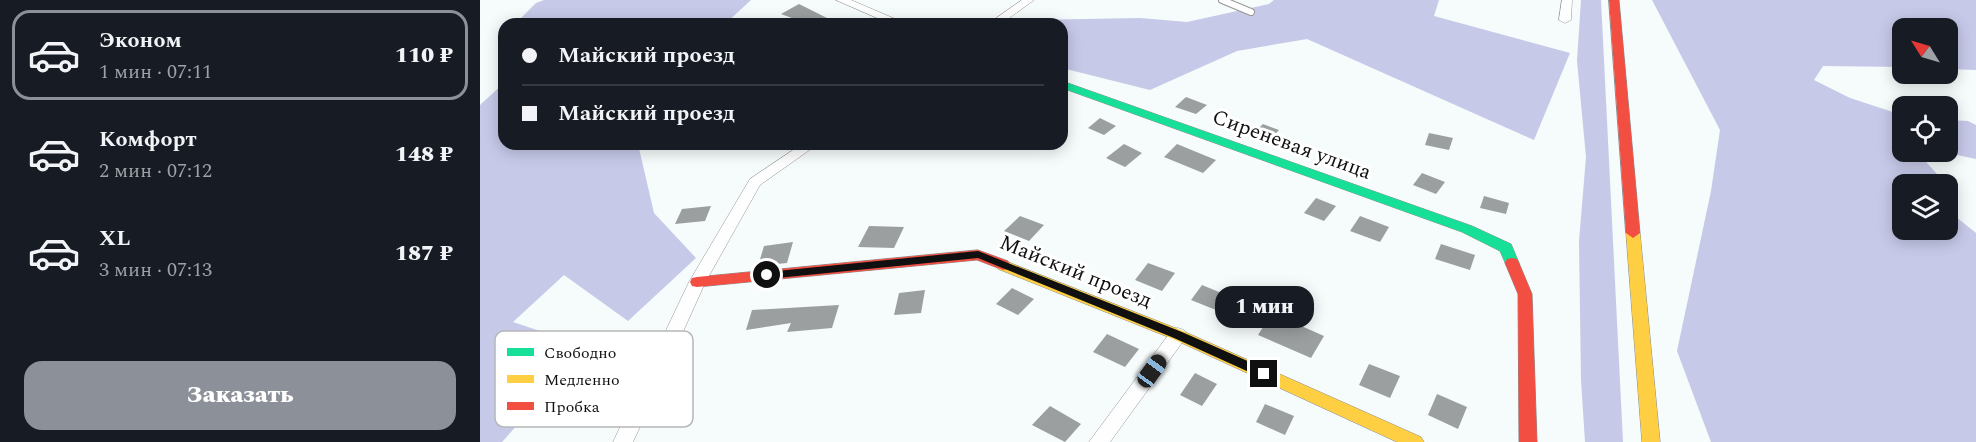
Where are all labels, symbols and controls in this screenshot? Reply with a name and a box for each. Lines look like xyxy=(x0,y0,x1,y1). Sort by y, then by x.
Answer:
north arrow xyxy=(1892,18,1958,84)
map controls xyxy=(1892,18,1958,240)
text: Эконом xyxy=(99,24,182,57)
icon: car xyxy=(27,28,81,82)
text: 110 ₽ xyxy=(395,39,453,72)
text: Майский проезд xyxy=(558,39,735,72)
text: 1 мин · 07:11 xyxy=(99,57,212,87)
button: locate xyxy=(1892,96,1958,162)
text: Майский проезд xyxy=(558,97,735,130)
street label: Сиреневая улица xyxy=(1208,101,1376,189)
text: Комфорт xyxy=(99,123,197,156)
icon: car xyxy=(27,127,81,181)
text: 148 ₽ xyxy=(395,138,453,171)
text: 2 мин · 07:12 xyxy=(99,156,212,186)
button: layers xyxy=(1892,174,1958,240)
text: XL xyxy=(99,222,130,255)
icon: car xyxy=(27,226,81,280)
street label: Майский проезд xyxy=(995,227,1157,317)
text: 187 ₽ xyxy=(395,237,453,270)
text: 3 мин · 07:13 xyxy=(99,255,212,285)
route start xyxy=(753,261,780,288)
callout: 1 мин xyxy=(1214,287,1314,329)
text: 1 мин xyxy=(1235,292,1294,322)
legend xyxy=(495,331,693,427)
text: Свободно xyxy=(544,341,616,365)
car xyxy=(1134,351,1170,391)
route end xyxy=(1250,360,1277,387)
button: Заказать xyxy=(24,361,456,430)
text: Медленно xyxy=(544,368,620,392)
text: Пробка xyxy=(544,395,600,419)

